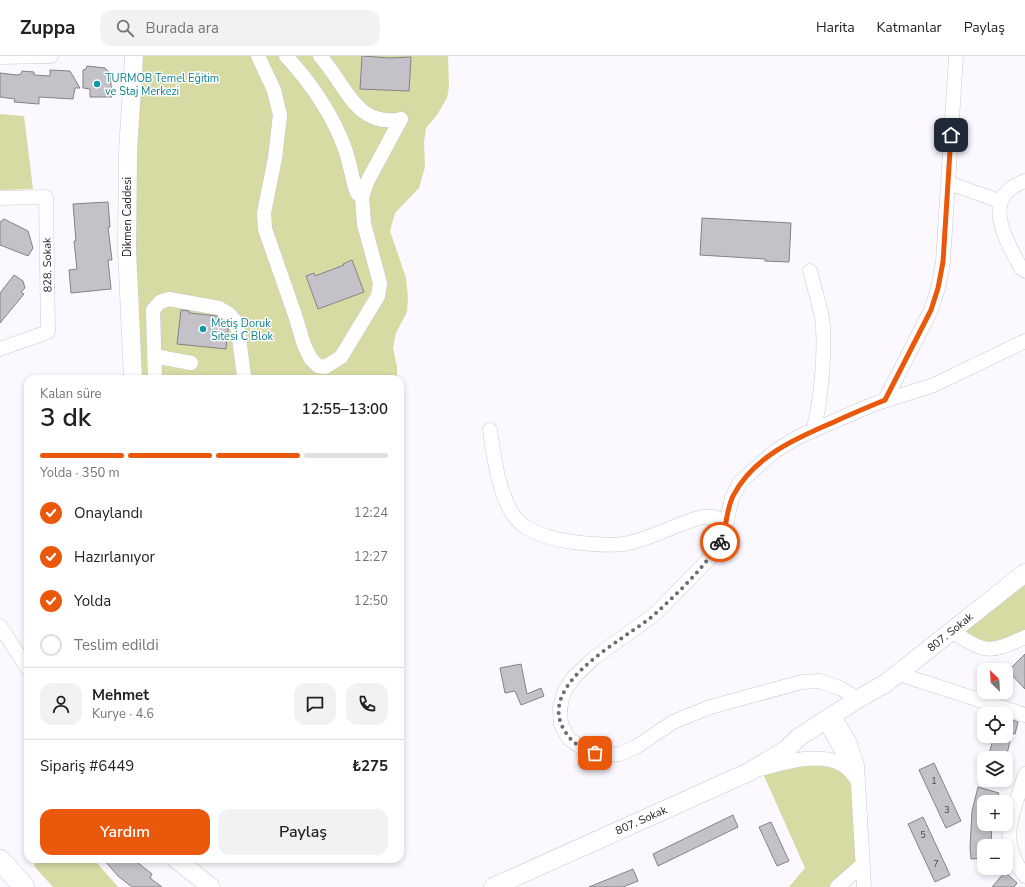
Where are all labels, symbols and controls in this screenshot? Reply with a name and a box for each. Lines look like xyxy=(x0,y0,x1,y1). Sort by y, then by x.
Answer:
search box xyxy=(100,10,380,46)
text: Zuppa xyxy=(20,15,76,41)
icon: search xyxy=(114,17,136,39)
text: Burada ara xyxy=(146,18,219,38)
text: Harita xyxy=(816,18,855,37)
text: Katmanlar xyxy=(877,18,942,37)
text: Paylaş xyxy=(964,18,1005,37)
place label: TURMOB Temel Eğitim ve Staj Merkezi xyxy=(105,71,219,99)
marker: TURMOB Temel Eğitim ve Staj Merkezi xyxy=(92,79,102,89)
pin xyxy=(934,118,968,152)
icon: home xyxy=(940,124,962,146)
street label: Dikmen Caddesi xyxy=(120,177,135,257)
street label: 828. Sokak xyxy=(40,237,55,293)
place label: Metiş Doruk Sitesi C Blok xyxy=(211,316,274,344)
marker: Metiş Doruk Sitesi C Blok xyxy=(198,324,208,334)
text: Kalan süre xyxy=(40,385,102,403)
text: 12:55–13:00 xyxy=(301,399,388,419)
text: 3 dk xyxy=(40,400,91,435)
text: Yolda · 350 m xyxy=(40,464,120,482)
icon: check xyxy=(40,502,62,524)
text: Onaylandı xyxy=(74,503,143,523)
text: 12:24 xyxy=(354,504,388,522)
courier xyxy=(700,522,740,562)
icon: bike xyxy=(709,531,731,553)
icon: check xyxy=(40,546,62,568)
text: Hazırlanıyor xyxy=(74,547,155,567)
text: 12:27 xyxy=(354,548,388,566)
icon: check xyxy=(40,590,62,612)
text: Yolda xyxy=(74,591,111,611)
text: 12:50 xyxy=(354,592,388,610)
street label: 807. Sokak xyxy=(924,609,977,655)
text: Teslim edildi xyxy=(74,635,159,655)
north arrow xyxy=(977,663,1013,699)
map controls xyxy=(977,663,1013,875)
button: person xyxy=(40,683,82,725)
button: chat xyxy=(294,683,336,725)
button: phone xyxy=(346,683,388,725)
text: Mehmet xyxy=(92,685,149,705)
text: Kurye · 4.6 xyxy=(92,705,154,723)
button: locate xyxy=(977,707,1013,743)
pin xyxy=(578,736,612,770)
icon: bag xyxy=(584,742,606,764)
button: layers xyxy=(977,751,1013,787)
text: Sipariş #6449 xyxy=(40,756,134,776)
text: ₺275 xyxy=(352,756,388,776)
house number: 1 xyxy=(931,775,937,787)
button: + xyxy=(977,795,1013,831)
street label: 807. Sokak xyxy=(613,802,670,838)
house number: 3 xyxy=(944,804,950,816)
button: Yardım xyxy=(40,809,210,855)
button: Paylaş xyxy=(218,809,388,855)
house number: 5 xyxy=(920,829,926,841)
button: − xyxy=(977,839,1013,875)
house number: 7 xyxy=(933,858,939,870)

